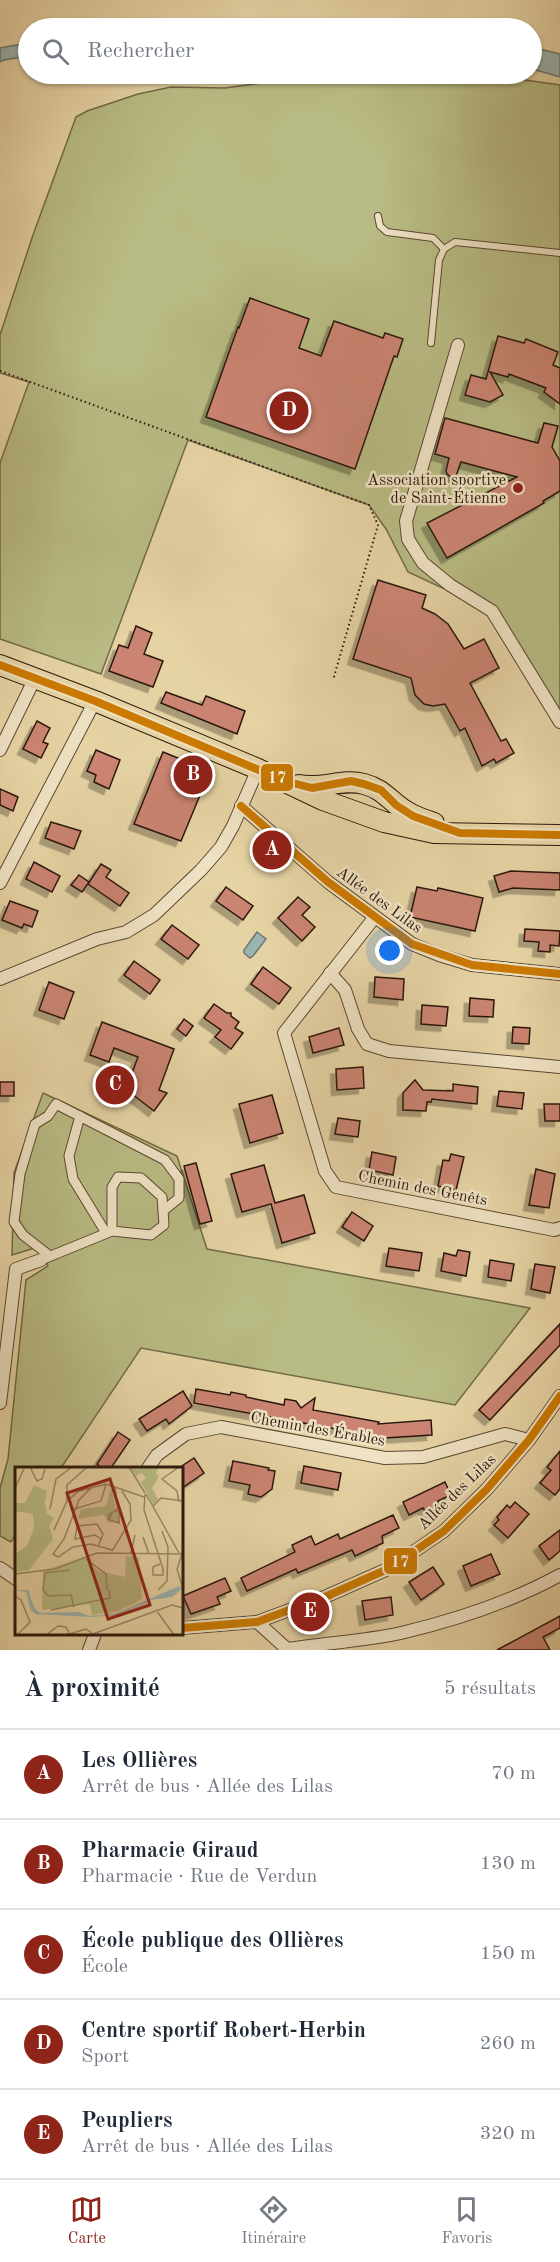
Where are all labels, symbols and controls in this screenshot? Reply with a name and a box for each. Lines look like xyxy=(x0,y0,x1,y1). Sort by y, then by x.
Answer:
search box xyxy=(18,18,542,84)
icon: search xyxy=(39,35,72,68)
text: Rechercher xyxy=(87,40,194,62)
pin: D xyxy=(270,388,308,434)
place label: Association sportive de Saint-Étienne xyxy=(367,473,506,507)
marker: Association sportive de Saint-Étienne xyxy=(511,481,525,495)
pin: B xyxy=(174,752,212,798)
line badge: 17 xyxy=(260,763,294,792)
text: 17 xyxy=(268,771,286,787)
pin: A xyxy=(252,828,292,872)
street label: Allée des Lilas xyxy=(333,864,425,937)
your location xyxy=(375,936,404,965)
pin: C xyxy=(96,1062,134,1108)
street label: Chemin des Genêts xyxy=(357,1169,489,1209)
street label: Chemin des Érables xyxy=(249,1406,387,1450)
street label: Allée des Lilas xyxy=(415,1451,499,1533)
inset map xyxy=(15,1467,183,1635)
line badge: 17 xyxy=(383,1547,418,1575)
text: 17 xyxy=(391,1555,409,1571)
pin: E xyxy=(290,1590,330,1634)
text: À proximité xyxy=(24,1676,160,1702)
text: 5 résultats xyxy=(444,1679,536,1699)
text: Les Ollières xyxy=(81,1750,197,1772)
text: A xyxy=(36,1764,51,1784)
text: 70 m xyxy=(491,1764,536,1784)
text: Arrêt de bus · Allée des Lilas xyxy=(81,1777,333,1797)
text: Pharmacie Giraud xyxy=(81,1840,259,1862)
text: B xyxy=(36,1854,51,1874)
text: 130 m xyxy=(480,1854,536,1874)
text: Pharmacie · Rue de Verdun xyxy=(81,1867,317,1887)
text: École publique des Ollières xyxy=(81,1930,343,1952)
text: C xyxy=(37,1944,50,1964)
text: 150 m xyxy=(480,1944,536,1964)
text: École xyxy=(81,1957,128,1977)
text: Centre sportif Robert-Herbin xyxy=(81,2020,366,2042)
text: D xyxy=(36,2034,51,2054)
text: 260 m xyxy=(480,2034,536,2054)
text: Sport xyxy=(81,2047,129,2067)
text: Peupliers xyxy=(81,2110,172,2132)
text: E xyxy=(37,2124,50,2144)
text: 320 m xyxy=(480,2124,536,2144)
text: Arrêt de bus · Allée des Lilas xyxy=(81,2137,333,2157)
tab: Carte xyxy=(68,2193,106,2249)
tab: Itinéraire xyxy=(241,2193,306,2249)
tab: Favoris xyxy=(442,2193,492,2249)

